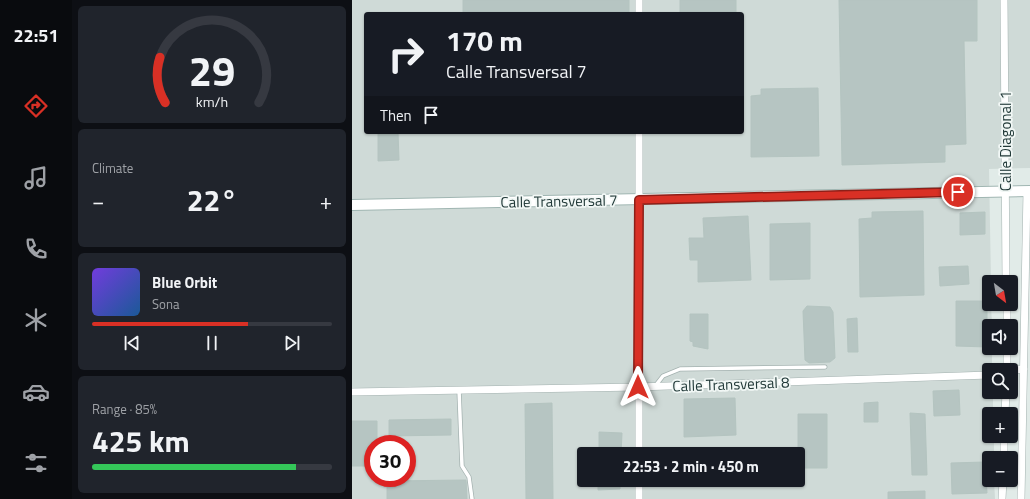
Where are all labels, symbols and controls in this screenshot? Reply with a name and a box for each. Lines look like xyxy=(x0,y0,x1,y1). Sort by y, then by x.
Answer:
text: 170 m xyxy=(446,19,523,62)
text: 22:51 xyxy=(14,22,58,49)
icon: right xyxy=(380,28,432,80)
text: 29 xyxy=(189,38,235,101)
text: Calle Transversal 7 xyxy=(446,58,587,85)
text: km/h xyxy=(196,90,228,112)
street label: Calle Diagonal 1 xyxy=(994,91,1017,191)
icon: directions xyxy=(22,92,50,120)
text: Then xyxy=(380,104,412,127)
icon: arrive xyxy=(420,104,442,126)
text: Climate xyxy=(92,158,133,178)
icon: music xyxy=(22,164,50,192)
pin xyxy=(941,175,975,209)
text: 22° xyxy=(187,177,237,223)
icon: arrive xyxy=(947,181,969,203)
text: − xyxy=(92,184,104,218)
text: + xyxy=(320,184,332,218)
street label: Calle Transversal 7 xyxy=(500,188,618,214)
icon: phone xyxy=(22,235,50,263)
text: Blue Orbit xyxy=(152,271,217,294)
north arrow xyxy=(982,275,1018,311)
map controls xyxy=(982,275,1018,487)
text: Sona xyxy=(152,294,179,314)
icon: climate xyxy=(22,306,50,334)
button: sound xyxy=(982,319,1018,355)
icon: previous xyxy=(121,332,143,354)
icon: pause xyxy=(201,332,223,354)
icon: next xyxy=(281,332,303,354)
button: search xyxy=(982,363,1018,399)
position arrow xyxy=(617,366,659,408)
street label: Calle Transversal 8 xyxy=(672,370,790,398)
icon: car xyxy=(22,378,50,406)
text: Range · 85% xyxy=(92,399,157,419)
button: + xyxy=(982,407,1018,443)
text: 425 km xyxy=(92,418,190,464)
speed limit sign: 30 xyxy=(364,435,416,487)
icon: filters xyxy=(22,449,50,477)
button: − xyxy=(982,451,1018,487)
text: 22:53 · 2 min · 450 m xyxy=(623,455,759,478)

